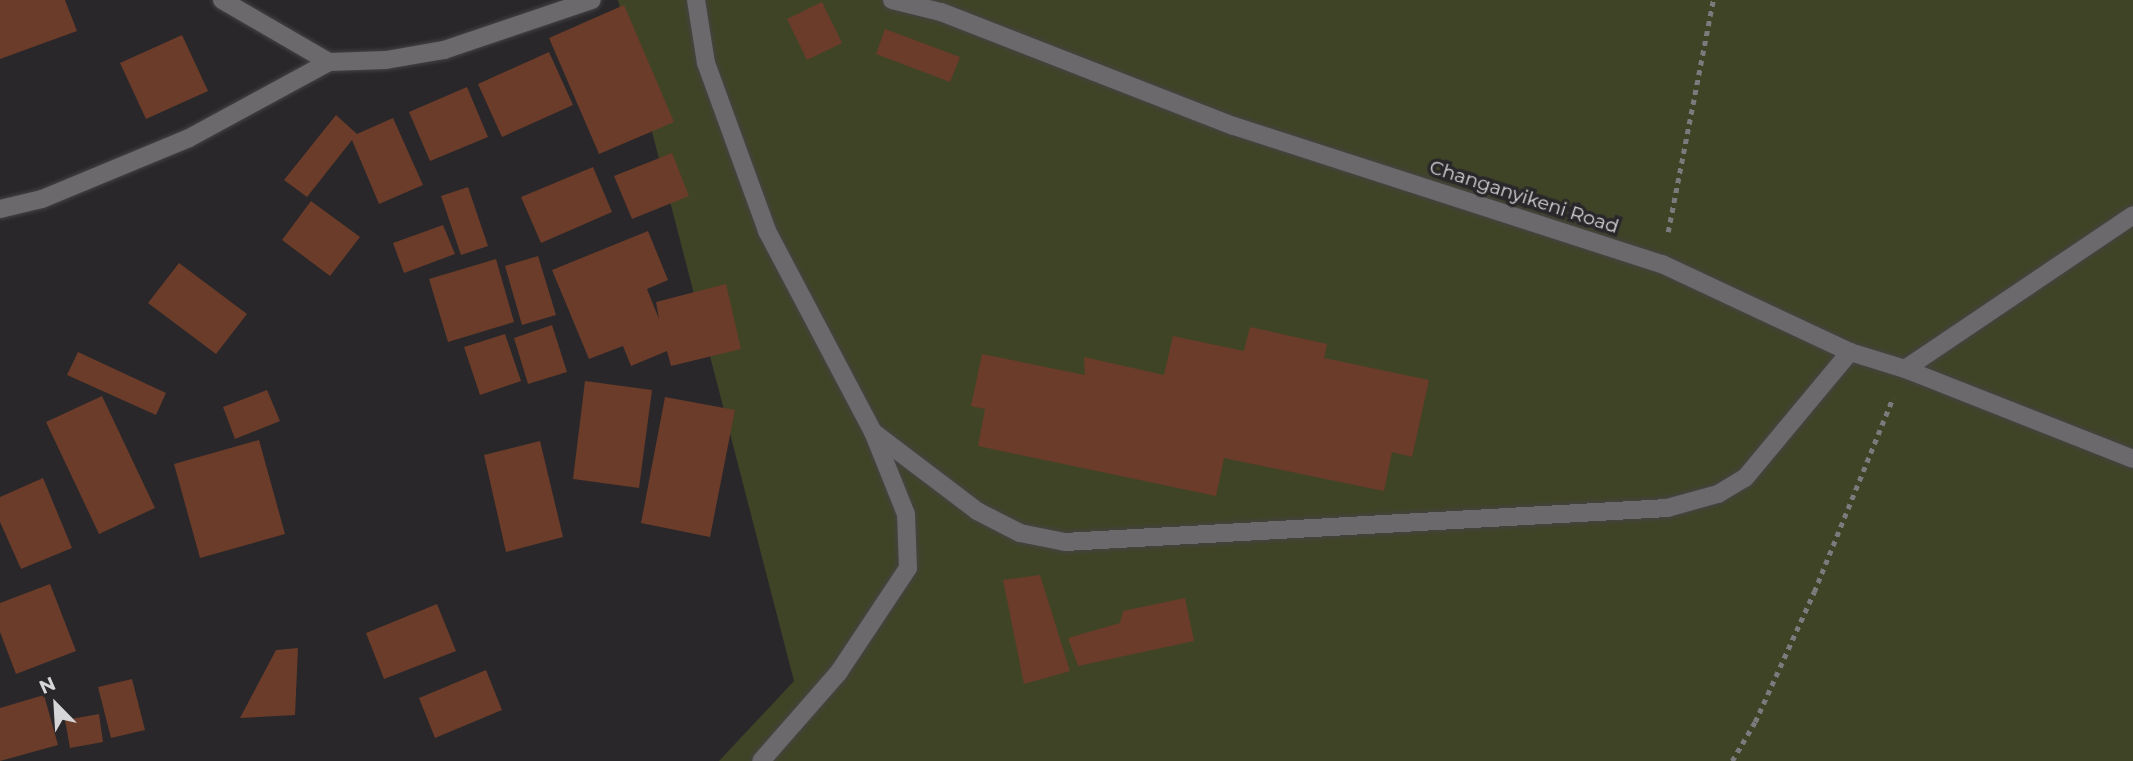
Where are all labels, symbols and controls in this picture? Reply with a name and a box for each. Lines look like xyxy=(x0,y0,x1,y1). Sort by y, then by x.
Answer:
street label: Changanyikeni Road xyxy=(1427,156,1621,238)
north arrow xyxy=(21,670,91,740)
text: N xyxy=(36,672,59,699)

